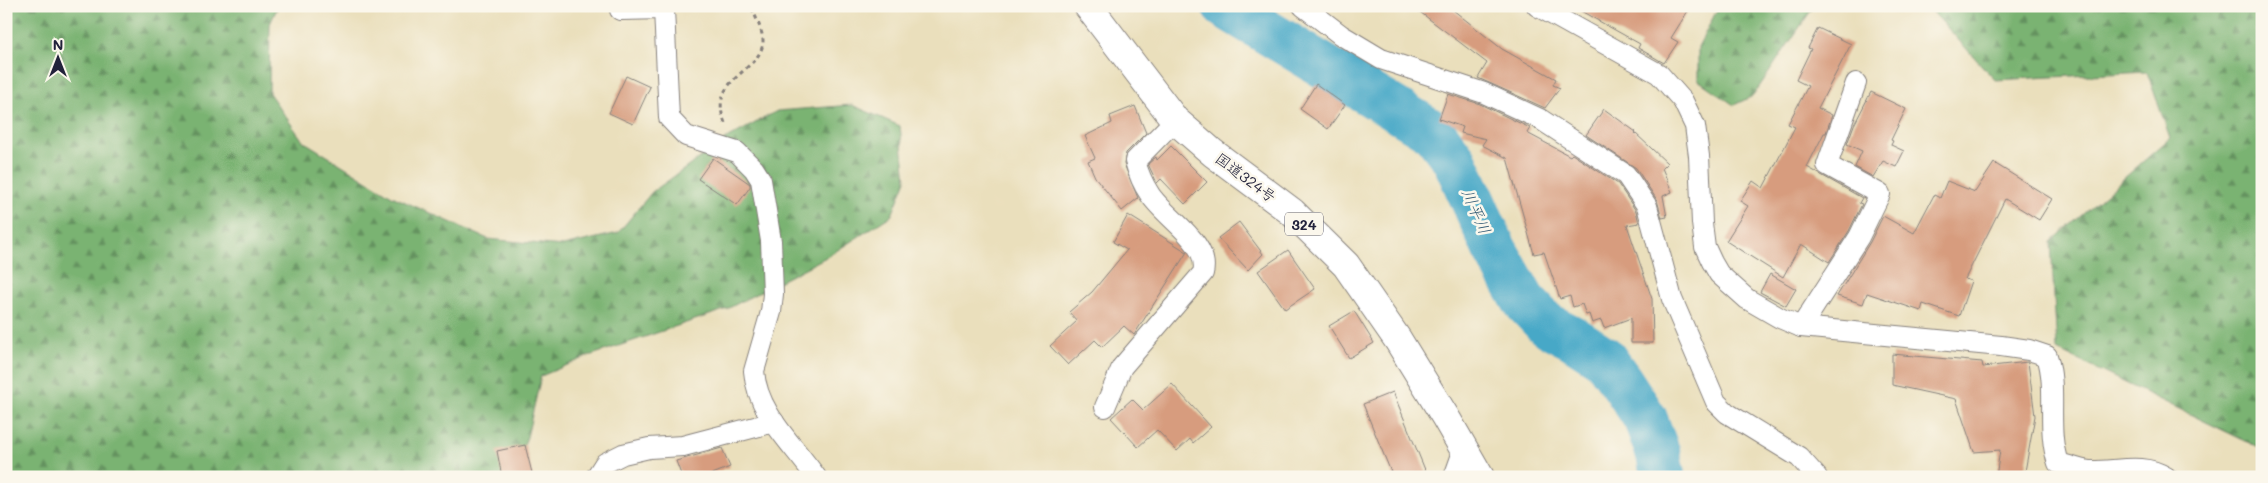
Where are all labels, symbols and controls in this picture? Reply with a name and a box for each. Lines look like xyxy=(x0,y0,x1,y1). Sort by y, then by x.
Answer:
north arrow xyxy=(32,32,82,82)
text: N xyxy=(53,35,63,54)
street label: 国道324号 xyxy=(1212,148,1280,206)
water label: 川平川 xyxy=(1458,185,1496,237)
road number: 324 xyxy=(1285,212,1323,235)

